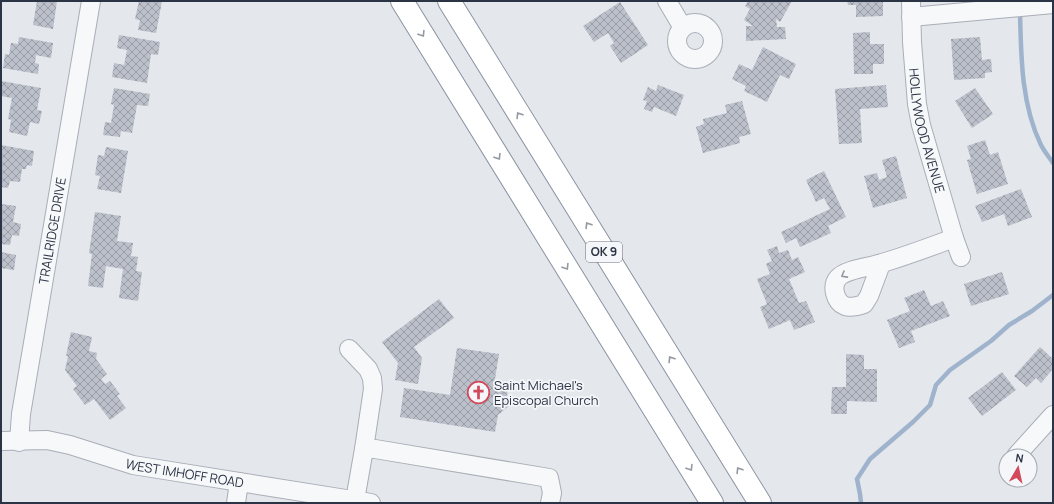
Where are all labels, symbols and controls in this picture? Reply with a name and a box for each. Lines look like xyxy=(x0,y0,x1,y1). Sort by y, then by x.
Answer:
one-way arrow xyxy=(417,30,425,37)
street label: HOLLYWOOD AVENUE xyxy=(905,67,949,195)
one-way arrow xyxy=(516,112,524,119)
one-way arrow xyxy=(493,153,500,160)
street label: TRAILRIDGE DRIVE xyxy=(34,176,70,286)
one-way arrow xyxy=(585,222,592,229)
road number: OK 9 xyxy=(586,242,622,262)
one-way arrow xyxy=(561,263,569,270)
one-way arrow xyxy=(841,271,848,278)
one-way arrow xyxy=(668,356,676,363)
place label: Saint Michael's Episcopal Church xyxy=(494,376,598,409)
church icon: Saint Michael's Episcopal Church xyxy=(466,379,492,405)
north arrow xyxy=(998,448,1038,488)
text: N xyxy=(1015,450,1025,466)
street label: WEST IMHOFF ROAD xyxy=(123,454,245,492)
one-way arrow xyxy=(685,464,693,471)
one-way arrow xyxy=(737,467,744,474)

